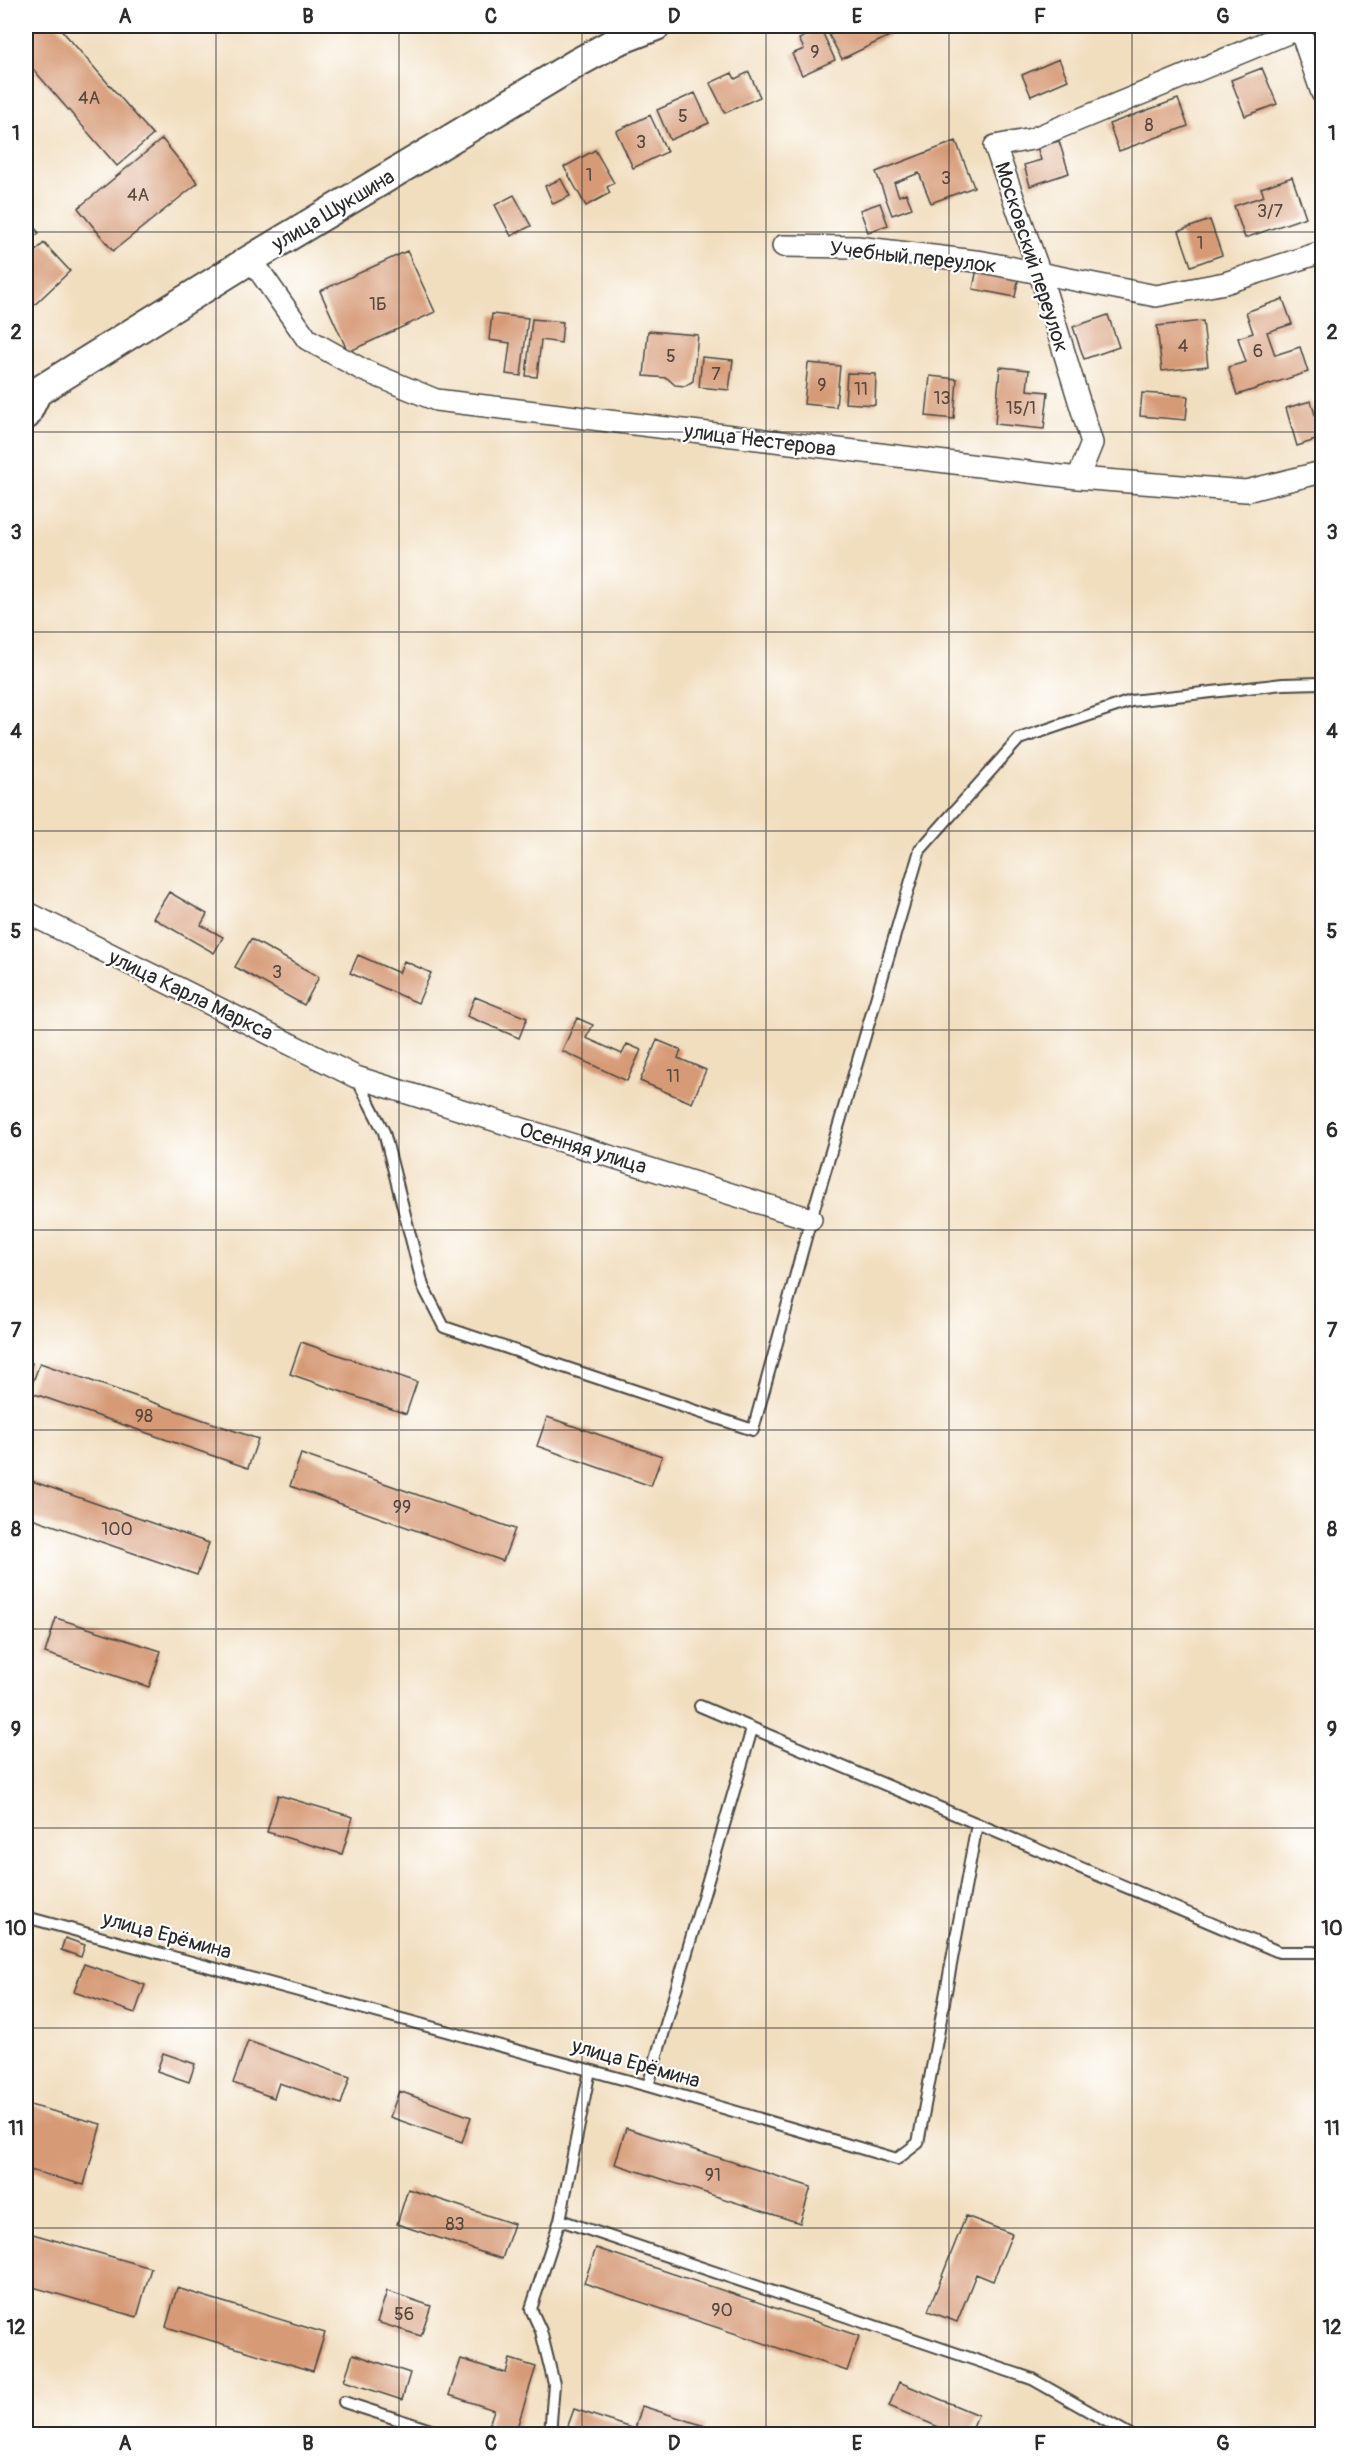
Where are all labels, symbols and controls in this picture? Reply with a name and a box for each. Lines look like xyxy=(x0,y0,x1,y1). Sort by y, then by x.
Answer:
text: A xyxy=(119,4,132,29)
text: B xyxy=(302,4,314,29)
text: C xyxy=(485,4,497,29)
text: D xyxy=(668,4,681,29)
text: E xyxy=(852,4,863,29)
text: F xyxy=(1034,4,1046,29)
text: G xyxy=(1216,4,1230,29)
house number: 9 xyxy=(810,41,820,64)
house number: 4А xyxy=(78,87,100,110)
house number: 5 xyxy=(678,105,688,128)
house number: 8 xyxy=(1144,114,1154,137)
text: 1 xyxy=(12,121,20,146)
text: 1 xyxy=(1328,121,1336,146)
house number: 3 xyxy=(636,131,646,154)
street label: Московский переулок xyxy=(988,159,1075,356)
street label: улица Шукшина xyxy=(266,163,399,258)
house number: 1 xyxy=(585,164,593,187)
house number: 3 xyxy=(941,167,951,190)
house number: 4А xyxy=(127,184,149,207)
house number: 3/7 xyxy=(1257,200,1283,223)
house number: 1 xyxy=(1196,232,1204,255)
street label: Учебный переулок xyxy=(828,235,998,280)
house number: 1Б xyxy=(369,293,387,316)
text: 2 xyxy=(10,320,22,345)
text: 2 xyxy=(1326,320,1338,345)
house number: 4 xyxy=(1178,335,1189,358)
house number: 6 xyxy=(1253,340,1263,363)
house number: 5 xyxy=(666,345,676,368)
house number: 7 xyxy=(711,363,721,386)
house number: 9 xyxy=(817,374,827,397)
house number: 11 xyxy=(854,378,868,401)
house number: 13 xyxy=(933,387,951,410)
house number: 15/1 xyxy=(1006,397,1036,420)
street label: улица Нестерова xyxy=(681,418,837,463)
text: 3 xyxy=(10,520,22,545)
text: 3 xyxy=(1326,520,1338,545)
text: 4 xyxy=(10,719,22,744)
text: 4 xyxy=(1326,719,1338,744)
text: 5 xyxy=(11,919,22,944)
text: 5 xyxy=(1327,919,1338,944)
street label: улица Карла Маркса xyxy=(103,943,278,1047)
house number: 3 xyxy=(272,961,282,984)
house number: 11 xyxy=(666,1065,680,1088)
street label: Осенняя улица xyxy=(516,1116,650,1181)
text: 6 xyxy=(10,1118,22,1143)
text: 6 xyxy=(1326,1118,1338,1143)
text: 7 xyxy=(11,1318,22,1343)
text: 7 xyxy=(1327,1318,1338,1343)
house number: 98 xyxy=(135,1405,153,1428)
house number: 99 xyxy=(393,1496,411,1519)
text: 8 xyxy=(11,1517,21,1542)
text: 8 xyxy=(1327,1517,1337,1542)
house number: 100 xyxy=(101,1518,133,1541)
text: 9 xyxy=(11,1717,21,1742)
text: 9 xyxy=(1327,1717,1337,1742)
street label: улица Ерёмина xyxy=(98,1905,234,1966)
text: 10 xyxy=(5,1916,27,1941)
text: 10 xyxy=(1321,1916,1343,1941)
street label: улица Ерёмина xyxy=(568,2032,703,2095)
text: 11 xyxy=(8,2116,24,2141)
text: 11 xyxy=(1324,2116,1340,2141)
house number: 91 xyxy=(705,2164,721,2187)
house number: 83 xyxy=(445,2213,465,2236)
house number: 90 xyxy=(711,2299,733,2322)
house number: 56 xyxy=(394,2303,414,2326)
text: 12 xyxy=(7,2315,26,2340)
text: 12 xyxy=(1323,2315,1342,2340)
text: A xyxy=(119,2431,132,2456)
text: B xyxy=(302,2431,314,2456)
text: C xyxy=(485,2431,497,2456)
text: D xyxy=(668,2431,681,2456)
text: E xyxy=(852,2431,863,2456)
text: F xyxy=(1034,2431,1046,2456)
text: G xyxy=(1216,2431,1230,2456)

